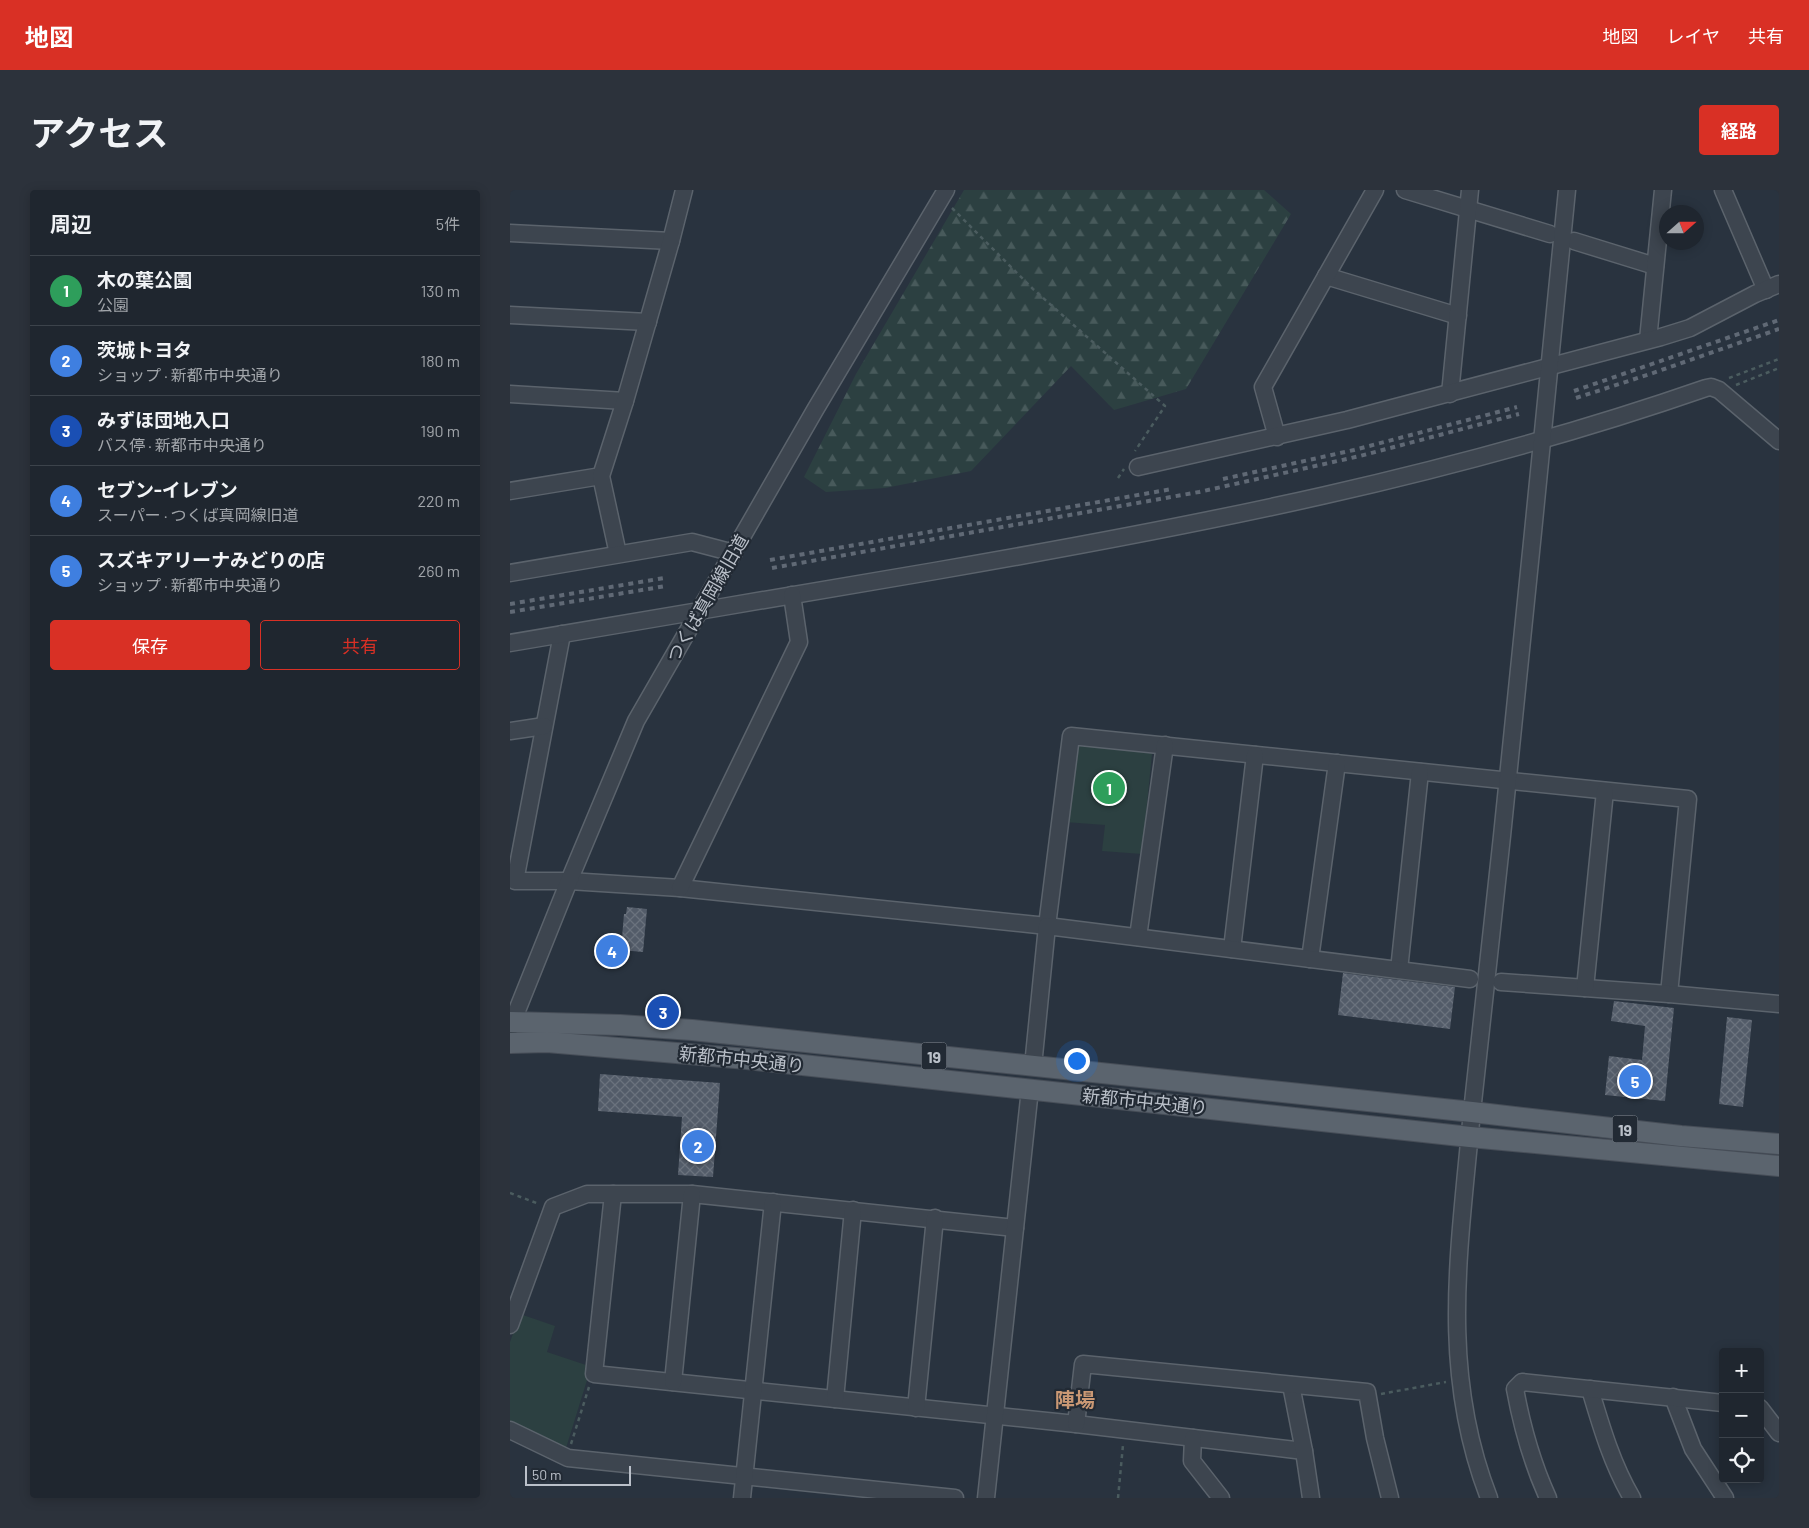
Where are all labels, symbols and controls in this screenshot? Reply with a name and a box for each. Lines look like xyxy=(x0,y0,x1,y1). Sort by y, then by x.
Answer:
text: 地図 xyxy=(25,22,73,51)
text: 地図 xyxy=(1603,25,1639,47)
text: レイヤ xyxy=(1667,25,1720,47)
text: 共有 xyxy=(1748,25,1784,47)
button: 経路 xyxy=(1699,105,1779,155)
text: アクセス xyxy=(30,111,168,153)
north arrow xyxy=(1659,205,1704,250)
text: 周辺 xyxy=(50,211,92,236)
text: 5件 xyxy=(436,214,460,233)
text: 木の葉公園 xyxy=(97,268,192,291)
text: 1 xyxy=(63,281,69,300)
text: 130 m xyxy=(421,281,460,300)
text: 公園 xyxy=(97,295,129,314)
text: 茨城トヨタ xyxy=(97,338,192,361)
text: 2 xyxy=(62,351,70,370)
text: 180 m xyxy=(421,351,460,370)
text: ショップ · 新都市中央通り xyxy=(97,365,283,384)
text: みずほ団地入口 xyxy=(97,408,230,431)
text: 3 xyxy=(62,421,70,440)
text: 190 m xyxy=(421,421,460,440)
text: バス停 · 新都市中央通り xyxy=(97,435,267,454)
text: セブン-イレブン xyxy=(97,478,238,501)
text: 4 xyxy=(61,491,71,510)
text: 220 m xyxy=(417,491,460,510)
text: スーパー · つくば真岡線旧道 xyxy=(97,505,299,524)
street label: つくば真岡線旧道 xyxy=(661,530,753,666)
text: スズキアリーナみどりの店 xyxy=(97,548,325,571)
text: 5 xyxy=(62,561,70,580)
text: 260 m xyxy=(418,561,460,580)
text: ショップ · 新都市中央通り xyxy=(97,575,283,594)
button: 保存 xyxy=(50,620,250,670)
button: 共有 xyxy=(260,620,460,670)
pin: 1 xyxy=(1093,769,1125,807)
pin: 4 xyxy=(596,932,628,970)
pin: 3 xyxy=(647,993,679,1031)
street label: 新都市中央通り xyxy=(678,1041,806,1077)
road number: 19 xyxy=(922,1042,946,1069)
your location xyxy=(1064,1048,1090,1074)
pin: 5 xyxy=(1619,1062,1651,1100)
street label: 新都市中央通り xyxy=(1081,1083,1209,1119)
road number: 19 xyxy=(1612,1116,1638,1142)
pin: 2 xyxy=(682,1127,714,1165)
map controls xyxy=(1719,1348,1764,1483)
button: + xyxy=(1719,1348,1764,1393)
district label: 陣場 xyxy=(1055,1387,1095,1411)
button: − xyxy=(1719,1393,1764,1438)
button: locate xyxy=(1719,1438,1764,1483)
scale bar xyxy=(525,1463,631,1486)
text: 50 m xyxy=(532,1466,561,1483)

